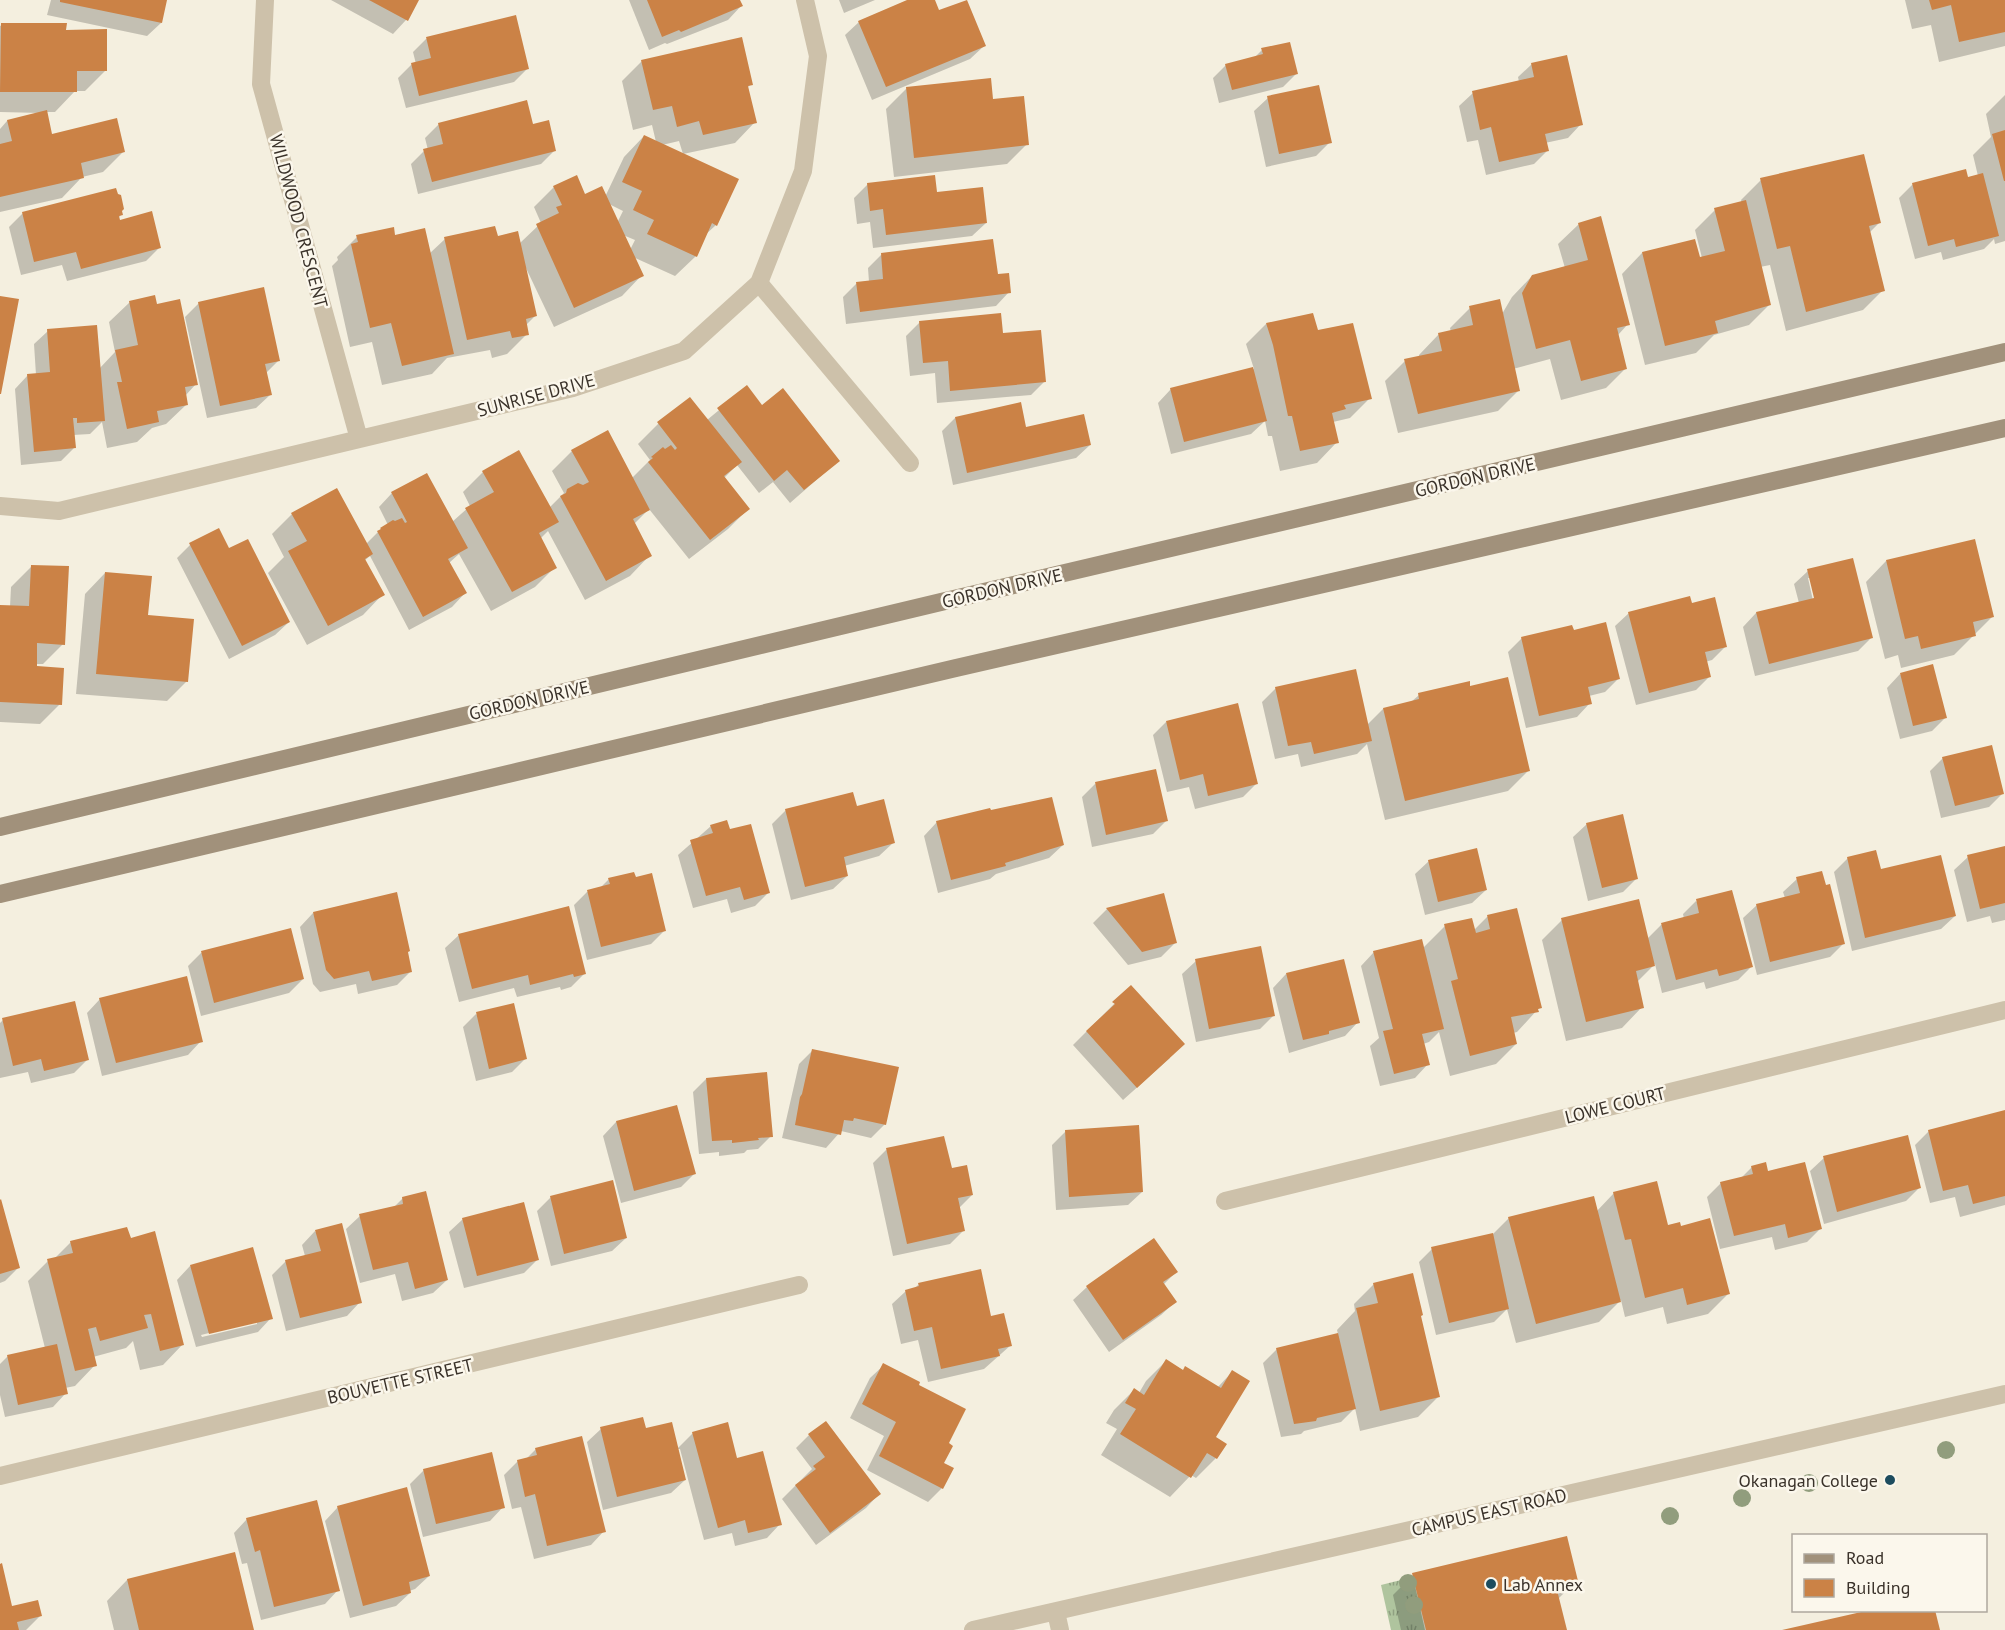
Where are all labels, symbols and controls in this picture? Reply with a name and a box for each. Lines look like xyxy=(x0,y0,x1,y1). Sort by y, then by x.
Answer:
street label: WILDWOOD CRESCENT xyxy=(265,132,333,310)
street label: SUNRISE DRIVE xyxy=(475,368,597,422)
street label: GORDON DRIVE xyxy=(1413,452,1537,502)
street label: GORDON DRIVE xyxy=(940,563,1064,613)
street label: GORDON DRIVE xyxy=(467,675,591,725)
street label: LOWE COURT xyxy=(1562,1081,1668,1129)
street label: BOUVETTE STREET xyxy=(325,1353,475,1409)
place label: Okanagan College xyxy=(1739,1469,1878,1492)
marker: Okanagan College xyxy=(1883,1473,1897,1487)
street label: CAMPUS EAST ROAD xyxy=(1409,1483,1569,1541)
legend xyxy=(1792,1534,1987,1612)
text: Road xyxy=(1846,1546,1884,1569)
place label: Lab Annex xyxy=(1503,1573,1583,1596)
text: Building xyxy=(1846,1576,1910,1599)
marker: Lab Annex xyxy=(1484,1577,1498,1591)

